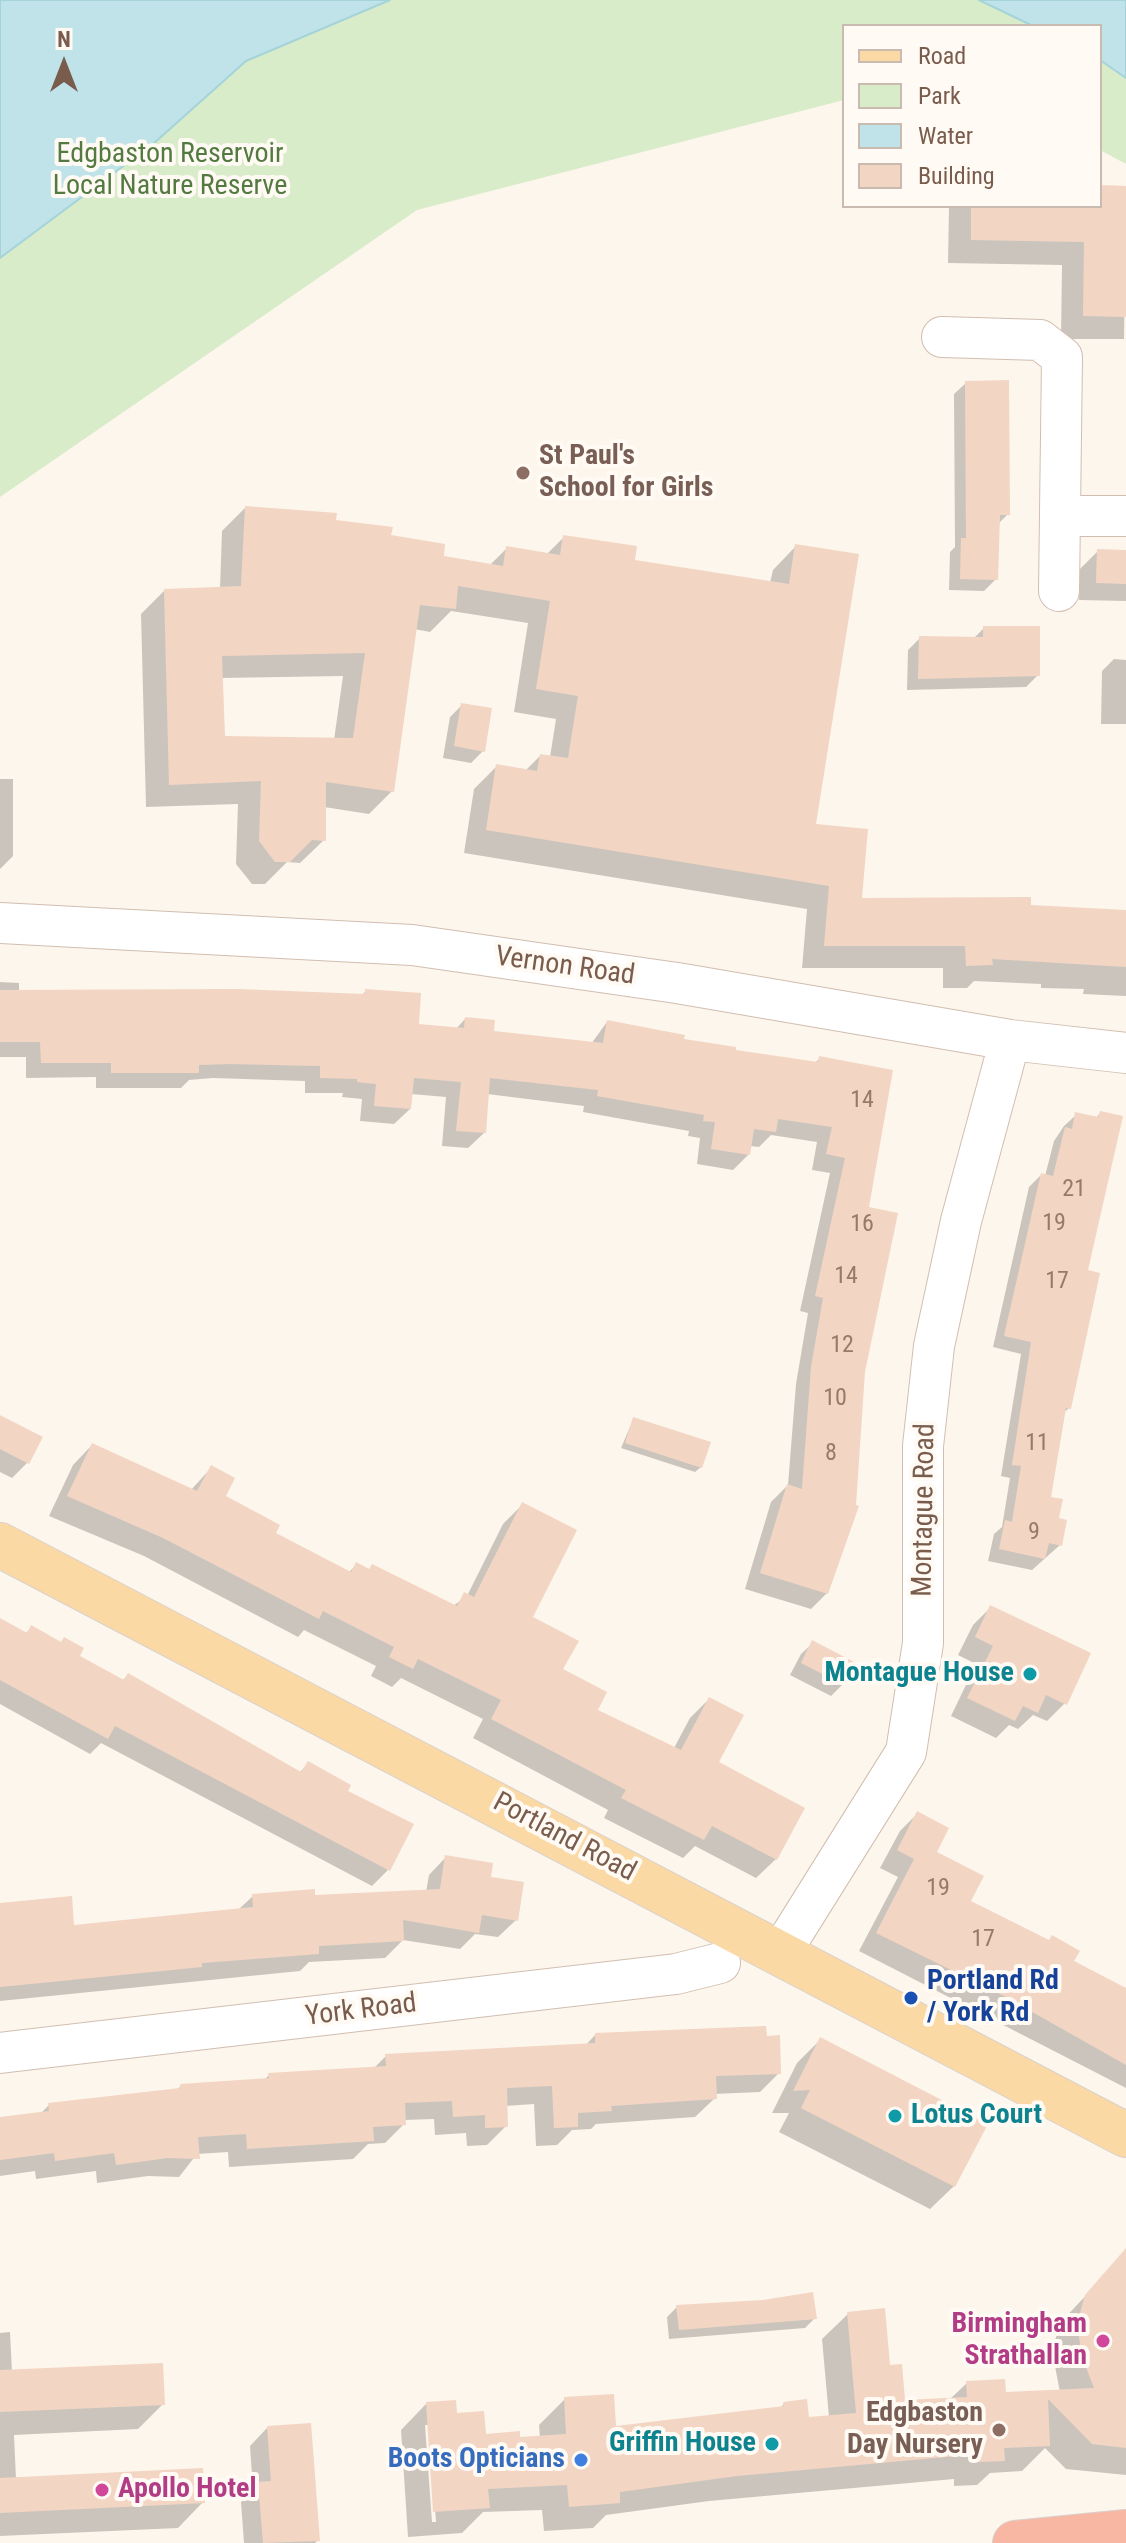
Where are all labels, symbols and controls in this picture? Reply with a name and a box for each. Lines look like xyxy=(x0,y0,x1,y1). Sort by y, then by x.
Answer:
north arrow xyxy=(24,24,104,104)
legend xyxy=(842,24,1102,208)
text: N xyxy=(57,27,71,52)
text: Road xyxy=(918,42,966,70)
text: Park xyxy=(918,82,961,110)
text: Water xyxy=(918,122,973,150)
park label: Edgbaston Reservoir Local Nature Reserve xyxy=(53,138,287,204)
text: Building xyxy=(918,162,995,190)
place label: St Paul's School for Girls xyxy=(539,440,713,506)
marker: St Paul's School for Girls xyxy=(514,464,532,482)
street label: Vernon Road xyxy=(493,941,637,993)
house number: 14 xyxy=(850,1087,874,1115)
house number: 21 xyxy=(1062,1176,1086,1204)
house number: 19 xyxy=(1042,1210,1066,1238)
house number: 16 xyxy=(850,1211,874,1239)
house number: 14 xyxy=(834,1263,858,1291)
house number: 17 xyxy=(1045,1268,1069,1296)
house number: 12 xyxy=(830,1332,854,1360)
house number: 10 xyxy=(823,1385,847,1413)
street label: Montague Road xyxy=(907,1423,943,1597)
house number: 11 xyxy=(1025,1430,1049,1458)
house number: 8 xyxy=(825,1440,837,1468)
house number: 9 xyxy=(1028,1519,1040,1547)
place label: Montague House xyxy=(825,1657,1014,1691)
marker: Montague House xyxy=(1021,1665,1039,1683)
street label: Portland Road xyxy=(487,1786,641,1890)
house number: 19 xyxy=(926,1875,950,1903)
house number: 17 xyxy=(971,1926,995,1954)
place label: Portland Rd / York Rd xyxy=(927,1965,1059,2031)
street label: York Road xyxy=(304,1988,418,2034)
marker: Portland Rd / York Rd xyxy=(902,1989,920,2007)
place label: Lotus Court xyxy=(911,2099,1042,2133)
marker: Lotus Court xyxy=(886,2107,904,2125)
place label: Birmingham Strathallan xyxy=(952,2308,1087,2374)
marker: Birmingham Strathallan xyxy=(1094,2332,1112,2350)
place label: Edgbaston Day Nursery xyxy=(847,2397,983,2463)
marker: Edgbaston Day Nursery xyxy=(990,2421,1008,2439)
place label: Griffin House xyxy=(609,2427,756,2461)
marker: Griffin House xyxy=(763,2435,781,2453)
place label: Boots Opticians xyxy=(388,2443,565,2477)
marker: Boots Opticians xyxy=(572,2451,590,2469)
place label: Apollo Hotel xyxy=(118,2473,257,2507)
marker: Apollo Hotel xyxy=(93,2481,111,2499)

